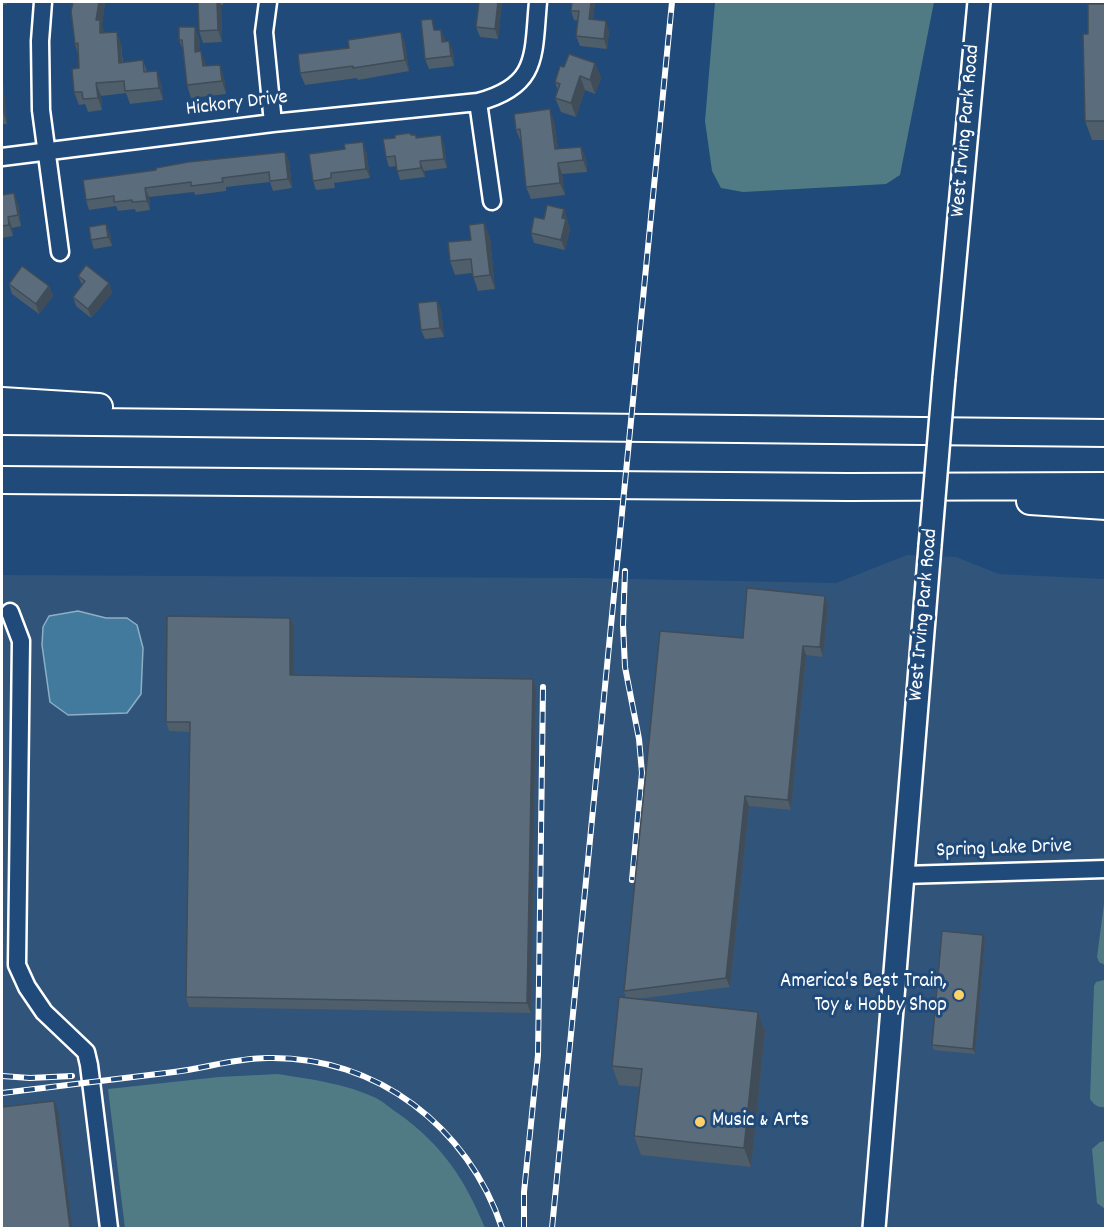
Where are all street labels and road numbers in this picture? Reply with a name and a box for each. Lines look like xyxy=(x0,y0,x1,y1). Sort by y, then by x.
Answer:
street label: West Irving Park Road xyxy=(947,44,987,218)
street label: Hickory Drive xyxy=(185,86,289,124)
street label: West Irving Park Road xyxy=(905,528,945,702)
street label: Spring Lake Drive xyxy=(936,835,1072,865)

